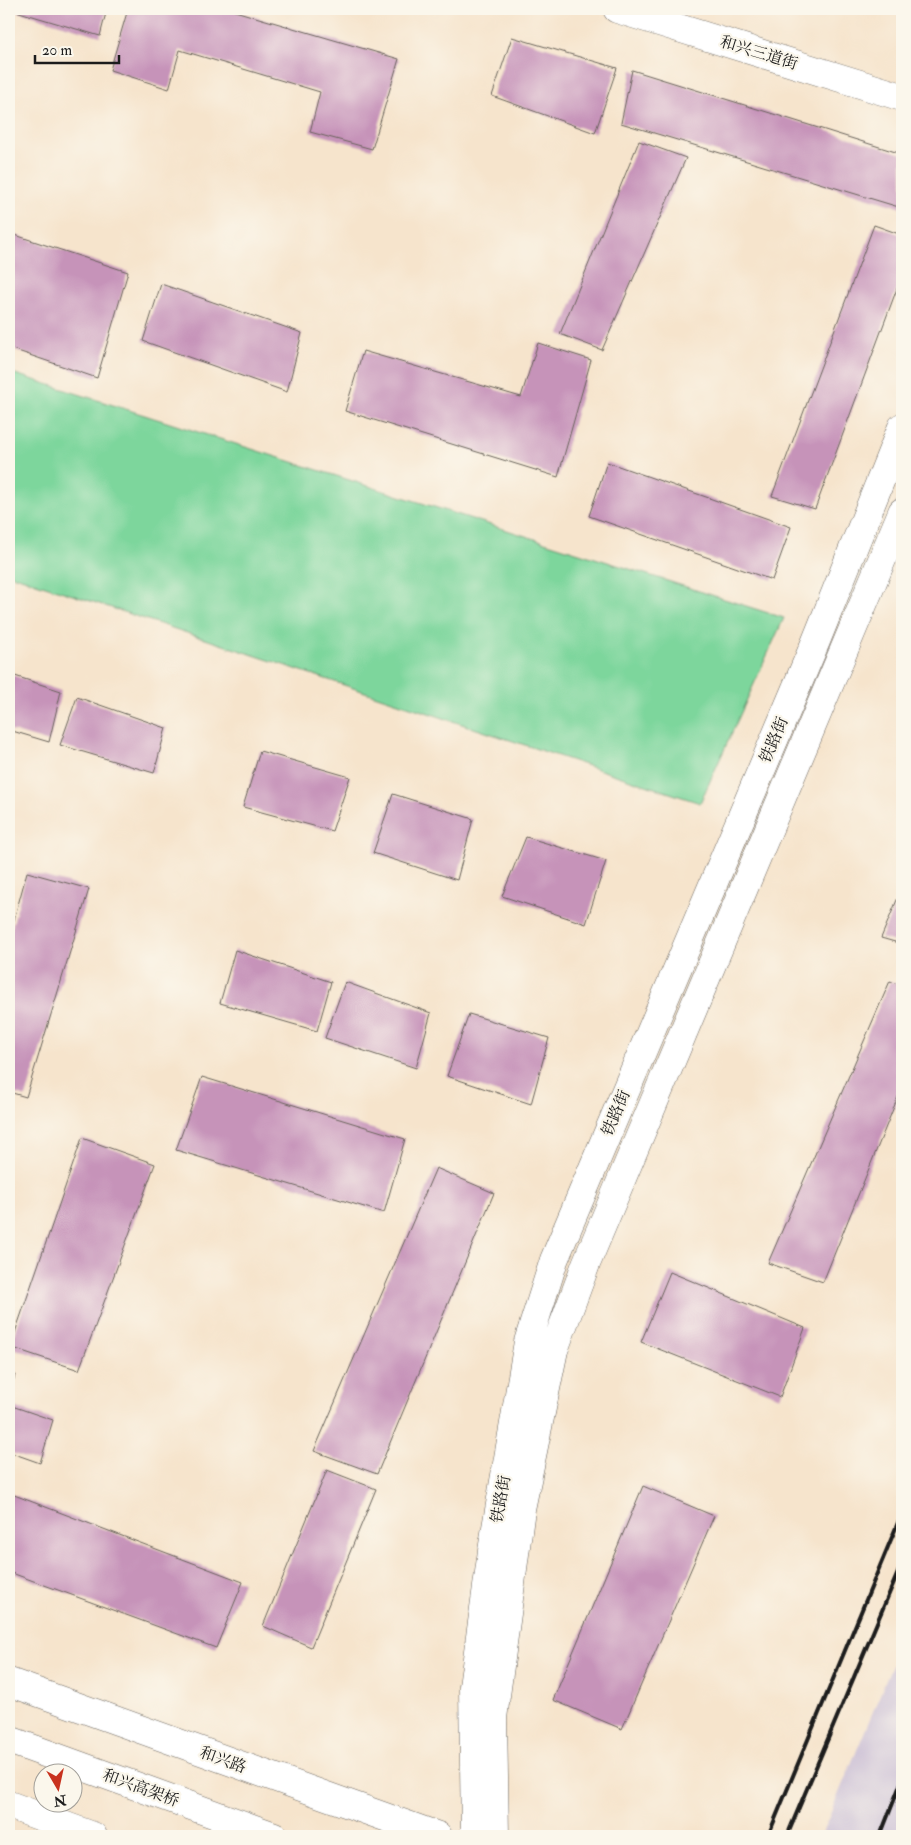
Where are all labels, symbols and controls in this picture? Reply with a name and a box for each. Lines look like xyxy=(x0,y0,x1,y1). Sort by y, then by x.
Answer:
scale bar xyxy=(35,32,119,64)
street label: 和兴三道街 xyxy=(718,32,800,74)
text: 20 m xyxy=(42,41,72,60)
street label: 铁路街 xyxy=(755,714,793,766)
street label: 铁路街 xyxy=(597,1087,635,1139)
street label: 铁路街 xyxy=(487,1474,515,1524)
street label: 和兴路 xyxy=(197,1742,249,1778)
north arrow xyxy=(32,1762,82,1812)
street label: 和兴高架桥 xyxy=(100,1765,182,1811)
text: N xyxy=(52,1791,68,1810)

